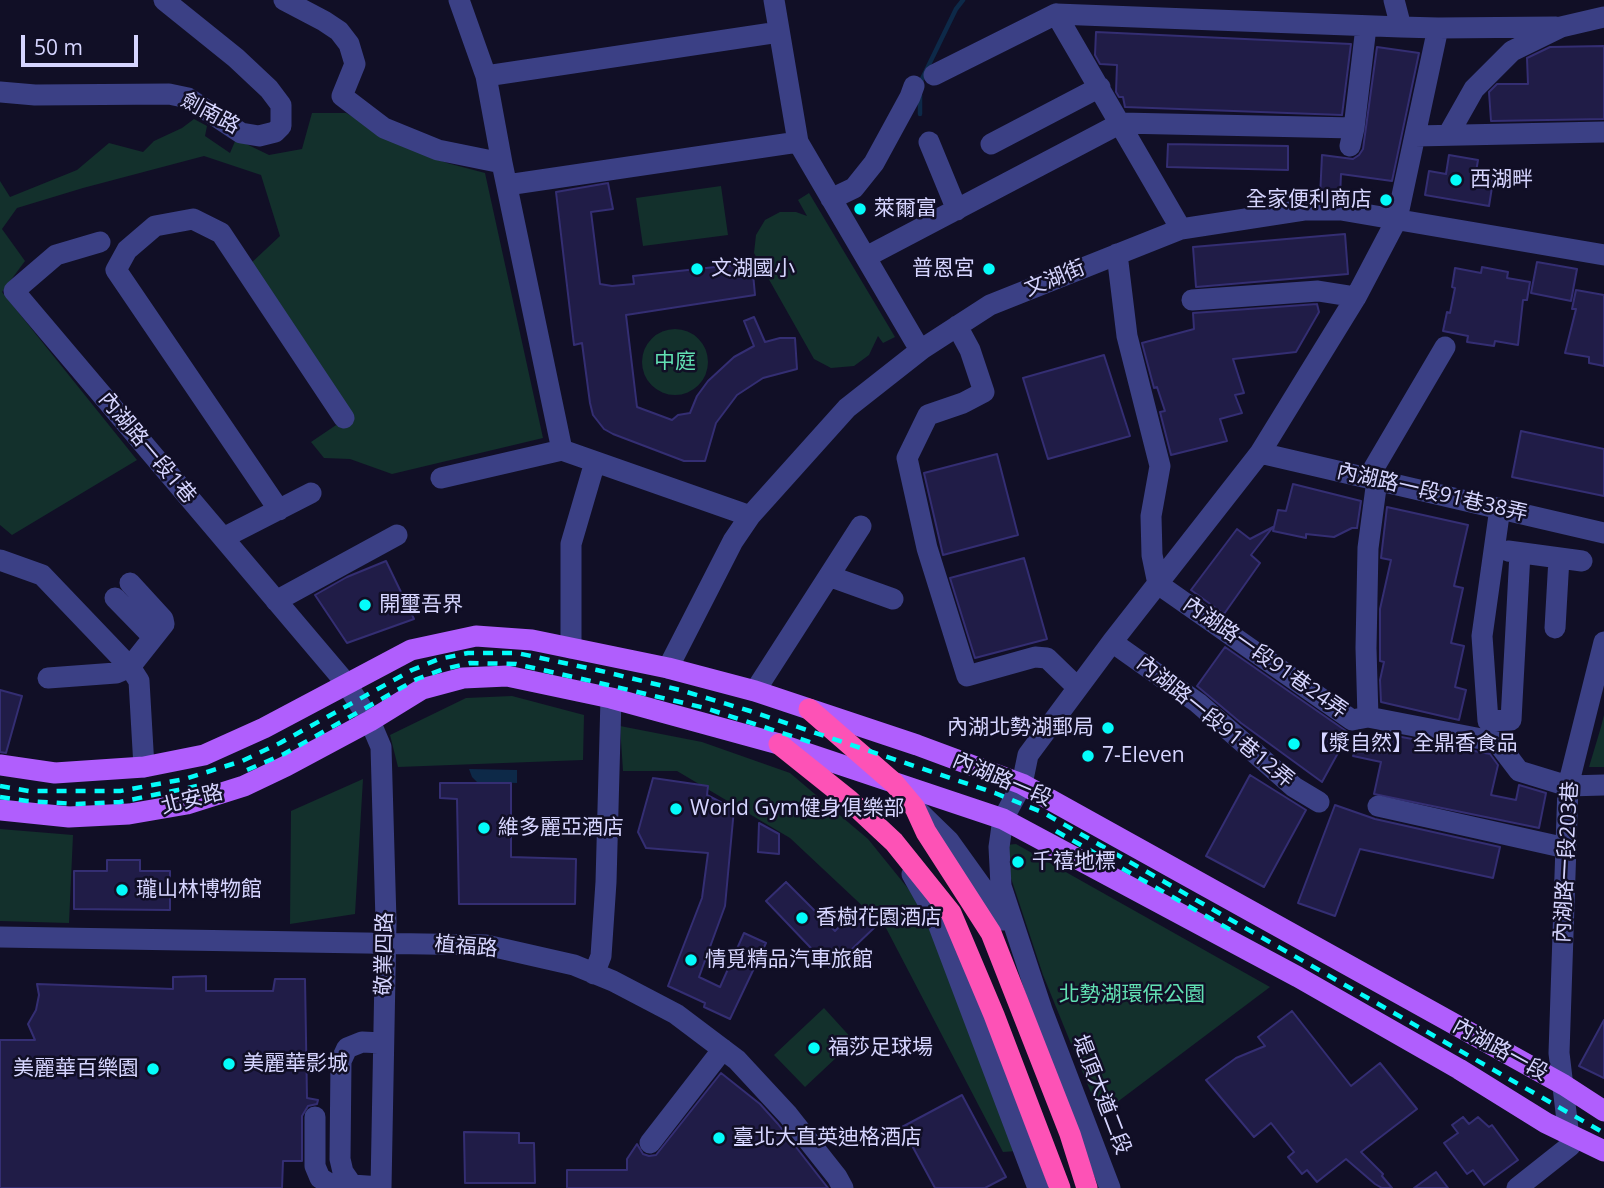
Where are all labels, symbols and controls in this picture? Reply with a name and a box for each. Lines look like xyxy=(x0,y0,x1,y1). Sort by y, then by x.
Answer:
scale bar xyxy=(24,21,142,65)
text: 50 m xyxy=(34,33,83,61)
street label: 劍南路 xyxy=(176,88,244,140)
place label: 西湖畔 xyxy=(1470,167,1533,193)
marker: 西湖畔 xyxy=(1448,172,1464,188)
place label: 全家便利商店 xyxy=(1246,187,1372,213)
marker: 全家便利商店 xyxy=(1378,192,1394,208)
place label: 萊爾富 xyxy=(874,196,937,222)
marker: 萊爾富 xyxy=(852,201,868,217)
place label: 文湖國小 xyxy=(711,256,795,282)
place label: 普恩宮 xyxy=(912,256,975,282)
street label: 文湖街 xyxy=(1021,256,1089,302)
marker: 文湖國小 xyxy=(689,261,705,277)
marker: 普恩宮 xyxy=(981,261,997,277)
park label: 中庭 xyxy=(654,349,696,375)
street label: 內湖路一段1巷 xyxy=(93,387,201,509)
street label: 內湖路一段91巷38弄 xyxy=(1334,459,1530,527)
place label: 開璽吾界 xyxy=(379,592,463,618)
street label: 內湖路一段91巷24弄 xyxy=(1178,592,1352,724)
marker: 開璽吾界 xyxy=(357,597,373,613)
street label: 內湖路一段91巷12弄 xyxy=(1131,651,1299,793)
place label: 內湖北勢湖郵局 xyxy=(947,715,1094,741)
marker: 內湖北勢湖郵局 xyxy=(1100,720,1116,736)
place label: 【漿自然】全鼎香食品 xyxy=(1308,731,1518,757)
marker: 【漿自然】全鼎香食品 xyxy=(1286,736,1302,752)
place label: 7-Eleven xyxy=(1102,743,1185,769)
street label: 內湖路一段 xyxy=(949,748,1055,812)
marker: 7-Eleven xyxy=(1080,748,1096,764)
street label: 北安路 xyxy=(158,780,226,820)
street label: 內湖路一段203巷 xyxy=(1550,780,1584,944)
place label: World Gym健身俱樂部 xyxy=(690,796,904,822)
marker: World Gym健身俱樂部 xyxy=(668,801,684,817)
place label: 維多麗亞酒店 xyxy=(498,815,624,841)
marker: 維多麗亞酒店 xyxy=(476,820,492,836)
place label: 千禧地標 xyxy=(1032,849,1116,875)
marker: 千禧地標 xyxy=(1010,854,1026,870)
place label: 瓏山林博物館 xyxy=(136,877,262,903)
marker: 瓏山林博物館 xyxy=(114,882,130,898)
place label: 香樹花園酒店 xyxy=(816,905,942,931)
marker: 香樹花園酒店 xyxy=(794,910,810,926)
street label: 敬業四路 xyxy=(372,912,398,996)
street label: 植福路 xyxy=(434,932,498,962)
place label: 情覓精品汽車旅館 xyxy=(705,947,873,973)
marker: 情覓精品汽車旅館 xyxy=(683,952,699,968)
park label: 北勢湖環保公園 xyxy=(1059,982,1205,1008)
street label: 內湖路一段 xyxy=(1448,1014,1552,1086)
street label: 堤頂大道二段 xyxy=(1067,1032,1135,1158)
place label: 福莎足球場 xyxy=(828,1035,933,1061)
marker: 福莎足球場 xyxy=(806,1040,822,1056)
place label: 美麗華影城 xyxy=(243,1051,348,1077)
place label: 美麗華百樂園 xyxy=(13,1056,139,1082)
marker: 美麗華影城 xyxy=(221,1056,237,1072)
marker: 美麗華百樂園 xyxy=(145,1061,161,1077)
place label: 臺北大直英迪格酒店 xyxy=(733,1125,922,1151)
marker: 臺北大直英迪格酒店 xyxy=(711,1130,727,1146)

